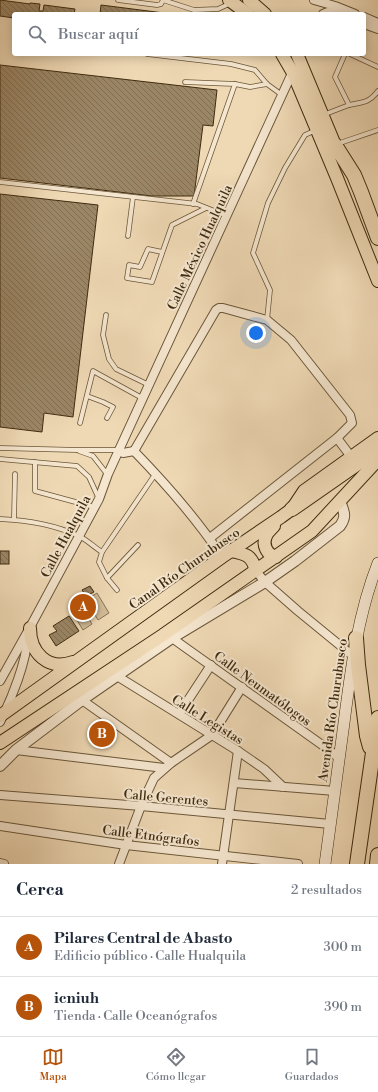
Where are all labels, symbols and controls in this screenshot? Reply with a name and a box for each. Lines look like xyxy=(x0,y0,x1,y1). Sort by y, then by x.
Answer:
search box xyxy=(12,12,366,56)
icon: search xyxy=(26,23,48,45)
text: Buscar aquí xyxy=(58,25,139,44)
street label: Calle México Hualquila xyxy=(164,182,236,313)
your location xyxy=(246,323,266,343)
street label: Calle Hualquila xyxy=(37,492,94,580)
street label: Canal Río Churubusco xyxy=(126,525,243,613)
pin: A xyxy=(70,592,96,622)
street label: Avenida Río Churubusco xyxy=(315,637,351,784)
street label: Calle Neumatólogos xyxy=(211,648,315,730)
street label: Calle Legistas xyxy=(169,691,247,748)
pin: B xyxy=(89,719,115,749)
street label: Calle Gerentes xyxy=(123,786,209,810)
street label: Calle Etnógrafos xyxy=(101,822,201,850)
text: Cerca xyxy=(16,879,64,901)
text: 2 resultados xyxy=(291,882,362,898)
text: Pilares Central de Abasto xyxy=(54,929,233,948)
text: A xyxy=(24,939,34,955)
text: 300 m xyxy=(324,939,362,955)
text: Edificio público · Calle Hualquila xyxy=(54,948,246,964)
text: icniuh xyxy=(54,989,99,1008)
text: B xyxy=(24,999,34,1015)
text: 390 m xyxy=(324,999,362,1015)
text: Tienda · Calle Oceanógrafos xyxy=(54,1008,217,1024)
tab: Mapa xyxy=(40,1046,67,1084)
tab: Cómo llegar xyxy=(146,1046,206,1084)
tab: Guardados xyxy=(285,1046,338,1084)

